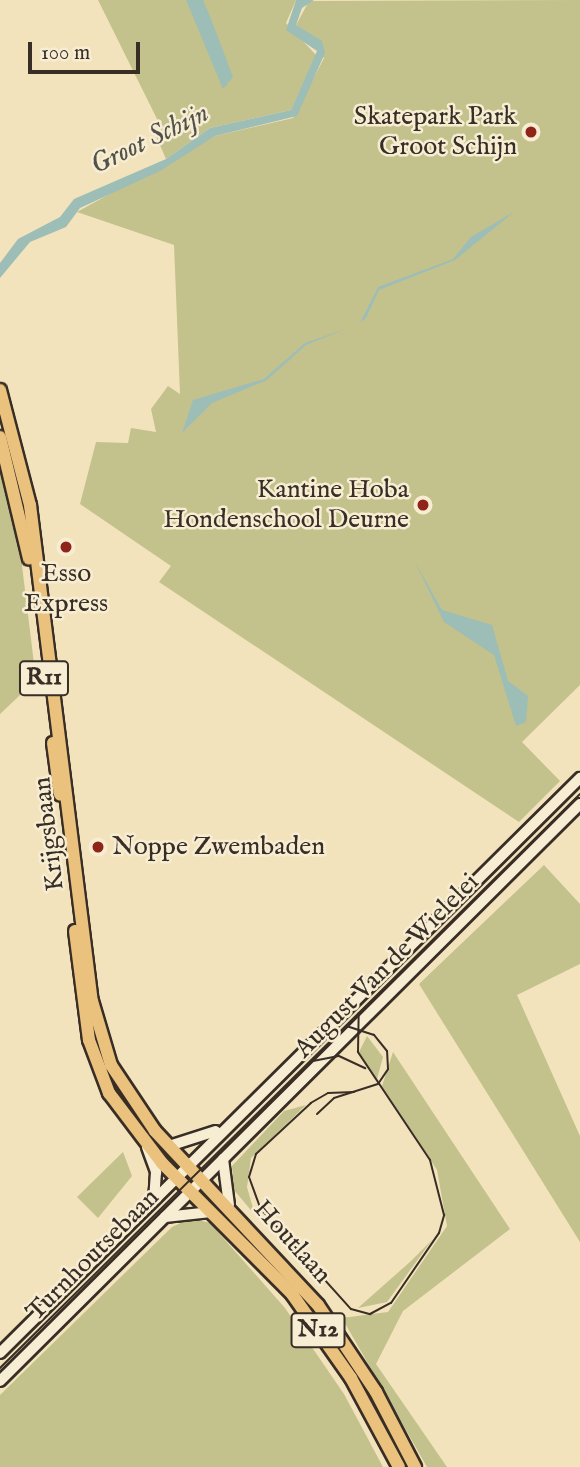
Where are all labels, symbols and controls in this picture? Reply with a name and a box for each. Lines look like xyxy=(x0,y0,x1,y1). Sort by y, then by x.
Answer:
scale bar xyxy=(32,28,144,72)
text: 100 m xyxy=(41,40,90,67)
water label: Groot Schijn xyxy=(85,97,215,183)
place label: Skatepark Park Groot Schijn xyxy=(354,101,517,162)
marker: Skatepark Park Groot Schijn xyxy=(523,124,539,140)
place label: Kantine Hoba Hondenschool Deurne xyxy=(163,474,409,536)
marker: Kantine Hoba Hondenschool Deurne xyxy=(415,497,431,513)
marker: Esso Express xyxy=(58,539,74,555)
place label: Esso Express xyxy=(24,558,108,620)
road number: R11 xyxy=(18,658,70,698)
street label: Krijgsbaan xyxy=(27,775,71,893)
place label: Noppe Zwembaden xyxy=(112,831,325,863)
marker: Noppe Zwembaden xyxy=(90,839,106,855)
street label: August Van de Wielelei xyxy=(288,867,486,1065)
street label: Turnhoutsebaan xyxy=(20,1182,166,1328)
street label: Houtlaan xyxy=(246,1194,338,1290)
road number: N12 xyxy=(290,1310,346,1350)

